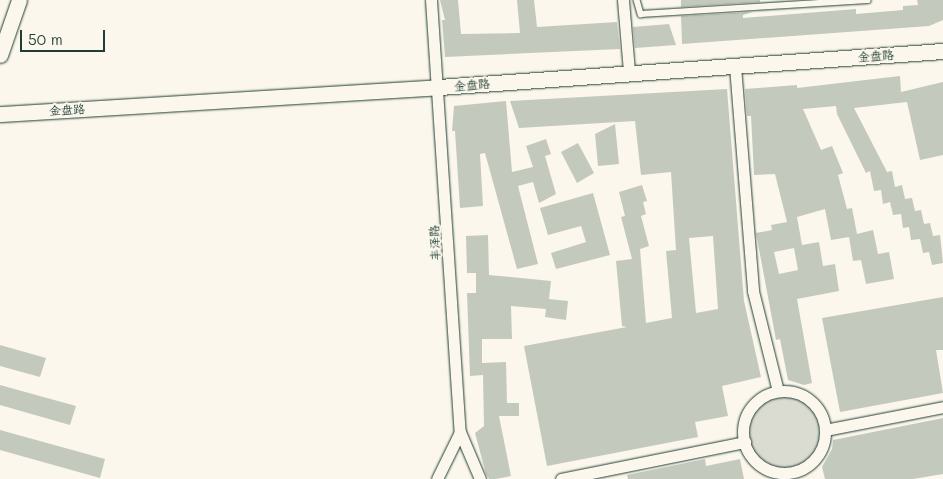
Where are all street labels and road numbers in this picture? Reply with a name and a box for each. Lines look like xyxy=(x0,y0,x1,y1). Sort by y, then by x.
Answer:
street label: 金盘路 xyxy=(858,48,894,64)
street label: 金盘路 xyxy=(453,76,491,94)
street label: 金盘路 xyxy=(49,102,85,118)
street label: 丰泽路 xyxy=(427,225,443,261)

